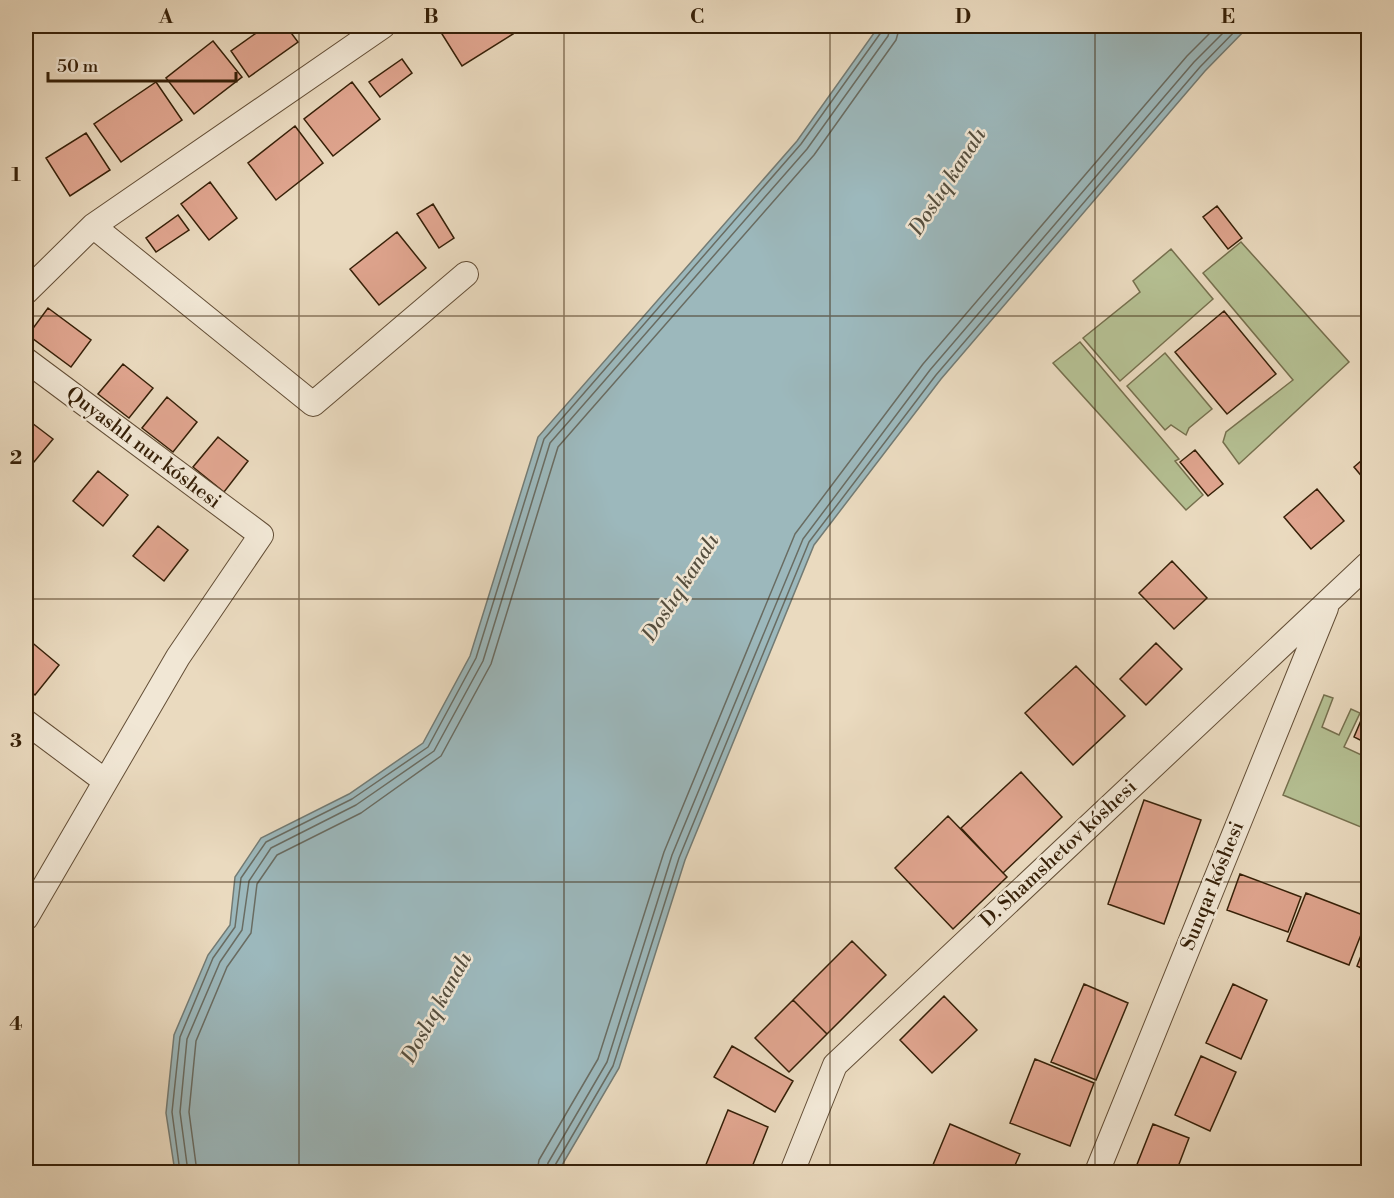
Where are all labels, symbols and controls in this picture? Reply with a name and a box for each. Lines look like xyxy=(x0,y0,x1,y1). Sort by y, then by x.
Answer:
text: A xyxy=(158,5,174,30)
text: B xyxy=(423,5,439,30)
text: C xyxy=(690,5,704,30)
text: D xyxy=(955,5,971,30)
text: E xyxy=(1221,5,1235,30)
scale bar xyxy=(48,45,236,83)
text: 50 m xyxy=(57,55,99,78)
water label: Doslıq kanalı xyxy=(903,123,993,242)
text: 1 xyxy=(11,163,21,188)
street label: Quyashlı nur kóshesi xyxy=(60,382,226,515)
text: 2 xyxy=(10,446,22,471)
water label: Doslıq kanalı xyxy=(636,529,726,648)
text: 3 xyxy=(10,729,22,754)
street label: D. Shamshetov kóshesi xyxy=(975,775,1143,933)
street label: Sunqar kóshesi xyxy=(1176,818,1250,954)
water label: Doslıq kanalı xyxy=(395,947,478,1069)
text: 4 xyxy=(9,1012,23,1037)

